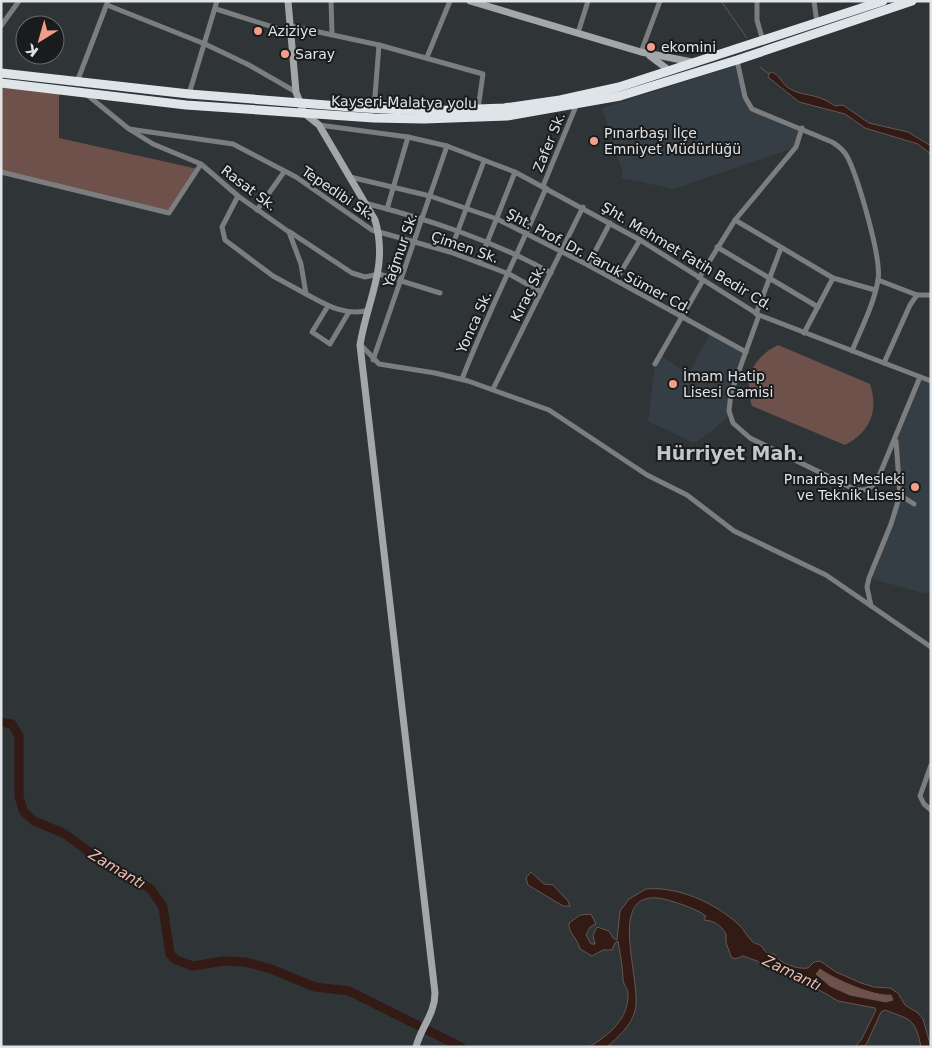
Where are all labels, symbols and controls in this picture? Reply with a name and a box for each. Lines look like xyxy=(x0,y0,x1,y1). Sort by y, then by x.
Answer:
north arrow xyxy=(15,15,65,65)
place label: Aziziye xyxy=(268,23,317,39)
marker: Aziziye xyxy=(252,25,264,37)
place label: ekomini xyxy=(661,39,716,55)
text: K xyxy=(22,40,41,60)
marker: ekomini xyxy=(645,41,657,53)
place label: Saray xyxy=(295,46,335,62)
marker: Saray xyxy=(279,48,291,60)
street label: Kayseri-Malatya yolu xyxy=(331,93,477,111)
street label: Zafer Sk. xyxy=(530,110,568,174)
place label: Pınarbaşı İlçe Emniyet Müdürlüğü xyxy=(604,124,741,157)
marker: Pınarbaşı İlçe Emniyet Müdürlüğü xyxy=(588,135,600,147)
street label: Rasat Sk. xyxy=(218,162,280,214)
street label: Tepedibi Sk. xyxy=(298,162,377,223)
street label: Şht. Mehmet Fatih Bedir Cd. xyxy=(599,199,775,313)
street label: Şht. Prof. Dr. Faruk Sümer Cd. xyxy=(504,205,694,317)
street label: Yağmur Sk. xyxy=(379,210,420,291)
street label: Çimen Sk. xyxy=(429,228,501,266)
street label: Kıraç Sk. xyxy=(507,262,549,324)
street label: Yonca Sk. xyxy=(453,288,495,356)
place label: İmam Hatip Lisesi Camisi xyxy=(683,367,773,400)
marker: İmam Hatip Lisesi Camisi xyxy=(667,378,679,390)
district label: Hürriyet Mah. xyxy=(656,442,804,464)
place label: Pınarbaşı Mesleki ve Teknik Lisesi xyxy=(784,471,905,503)
marker: Pınarbaşı Mesleki ve Teknik Lisesi xyxy=(909,481,921,493)
water label: Zamantı xyxy=(85,845,149,893)
water label: Zamantı xyxy=(759,951,824,995)

